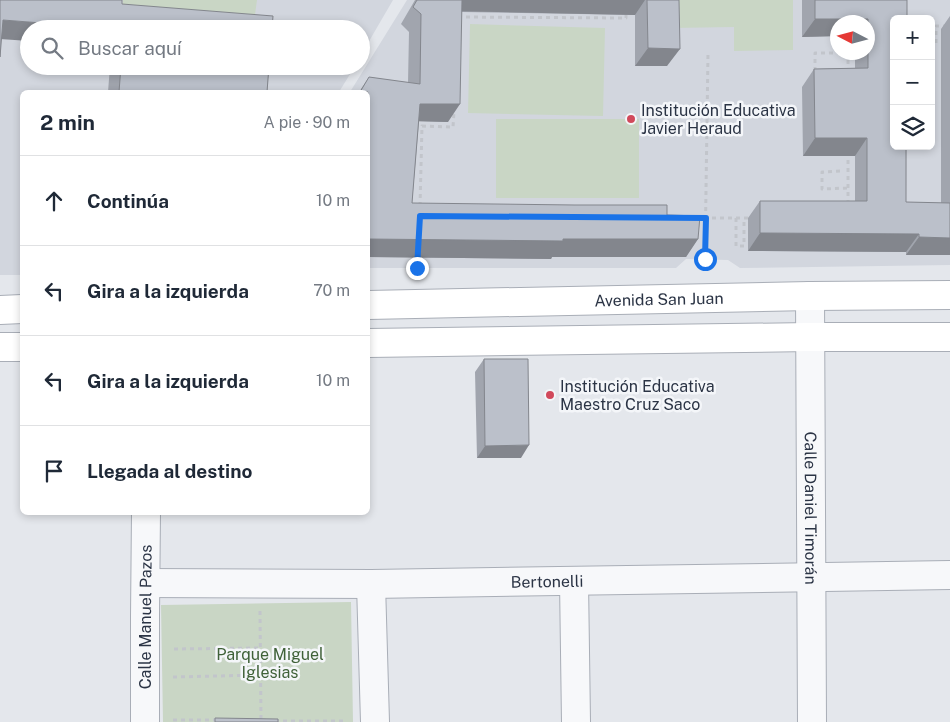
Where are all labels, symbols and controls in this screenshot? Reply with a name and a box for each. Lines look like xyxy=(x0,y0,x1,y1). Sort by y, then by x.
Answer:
north arrow xyxy=(830,15,875,60)
map controls xyxy=(890,15,935,150)
button: + xyxy=(890,15,935,60)
search box xyxy=(20,20,370,75)
icon: search xyxy=(38,34,66,62)
text: Buscar aquí xyxy=(78,37,182,59)
button: − xyxy=(890,60,935,105)
place label: Institución Educativa Javier Heraud xyxy=(641,101,796,138)
button: layers xyxy=(890,105,935,150)
text: 2 min xyxy=(40,110,95,135)
text: A pie · 90 m xyxy=(264,113,350,132)
marker: Institución Educativa Javier Heraud xyxy=(625,113,637,125)
icon: ahead xyxy=(40,187,68,215)
text: Continúa xyxy=(87,190,169,212)
text: 10 m xyxy=(316,191,350,210)
route start xyxy=(694,248,717,271)
route end xyxy=(406,257,429,280)
icon: left xyxy=(40,277,68,305)
text: Gira a la izquierda xyxy=(87,280,249,302)
text: 70 m xyxy=(313,281,350,300)
street label: Avenida San Juan xyxy=(594,288,724,310)
icon: left xyxy=(40,367,68,395)
text: Gira a la izquierda xyxy=(87,370,249,392)
text: 10 m xyxy=(316,371,350,390)
place label: Institución Educativa Maestro Cruz Saco xyxy=(560,377,715,414)
marker: Institución Educativa Maestro Cruz Saco xyxy=(544,389,556,401)
street label: Calle Daniel Timorán xyxy=(801,431,821,585)
icon: arrive xyxy=(40,457,68,485)
text: Llegada al destino xyxy=(87,460,252,482)
street label: Calle Manuel Pazos xyxy=(136,545,155,689)
street label: Bertonelli xyxy=(511,571,583,591)
park label: Parque Miguel Iglesias xyxy=(216,645,324,682)

